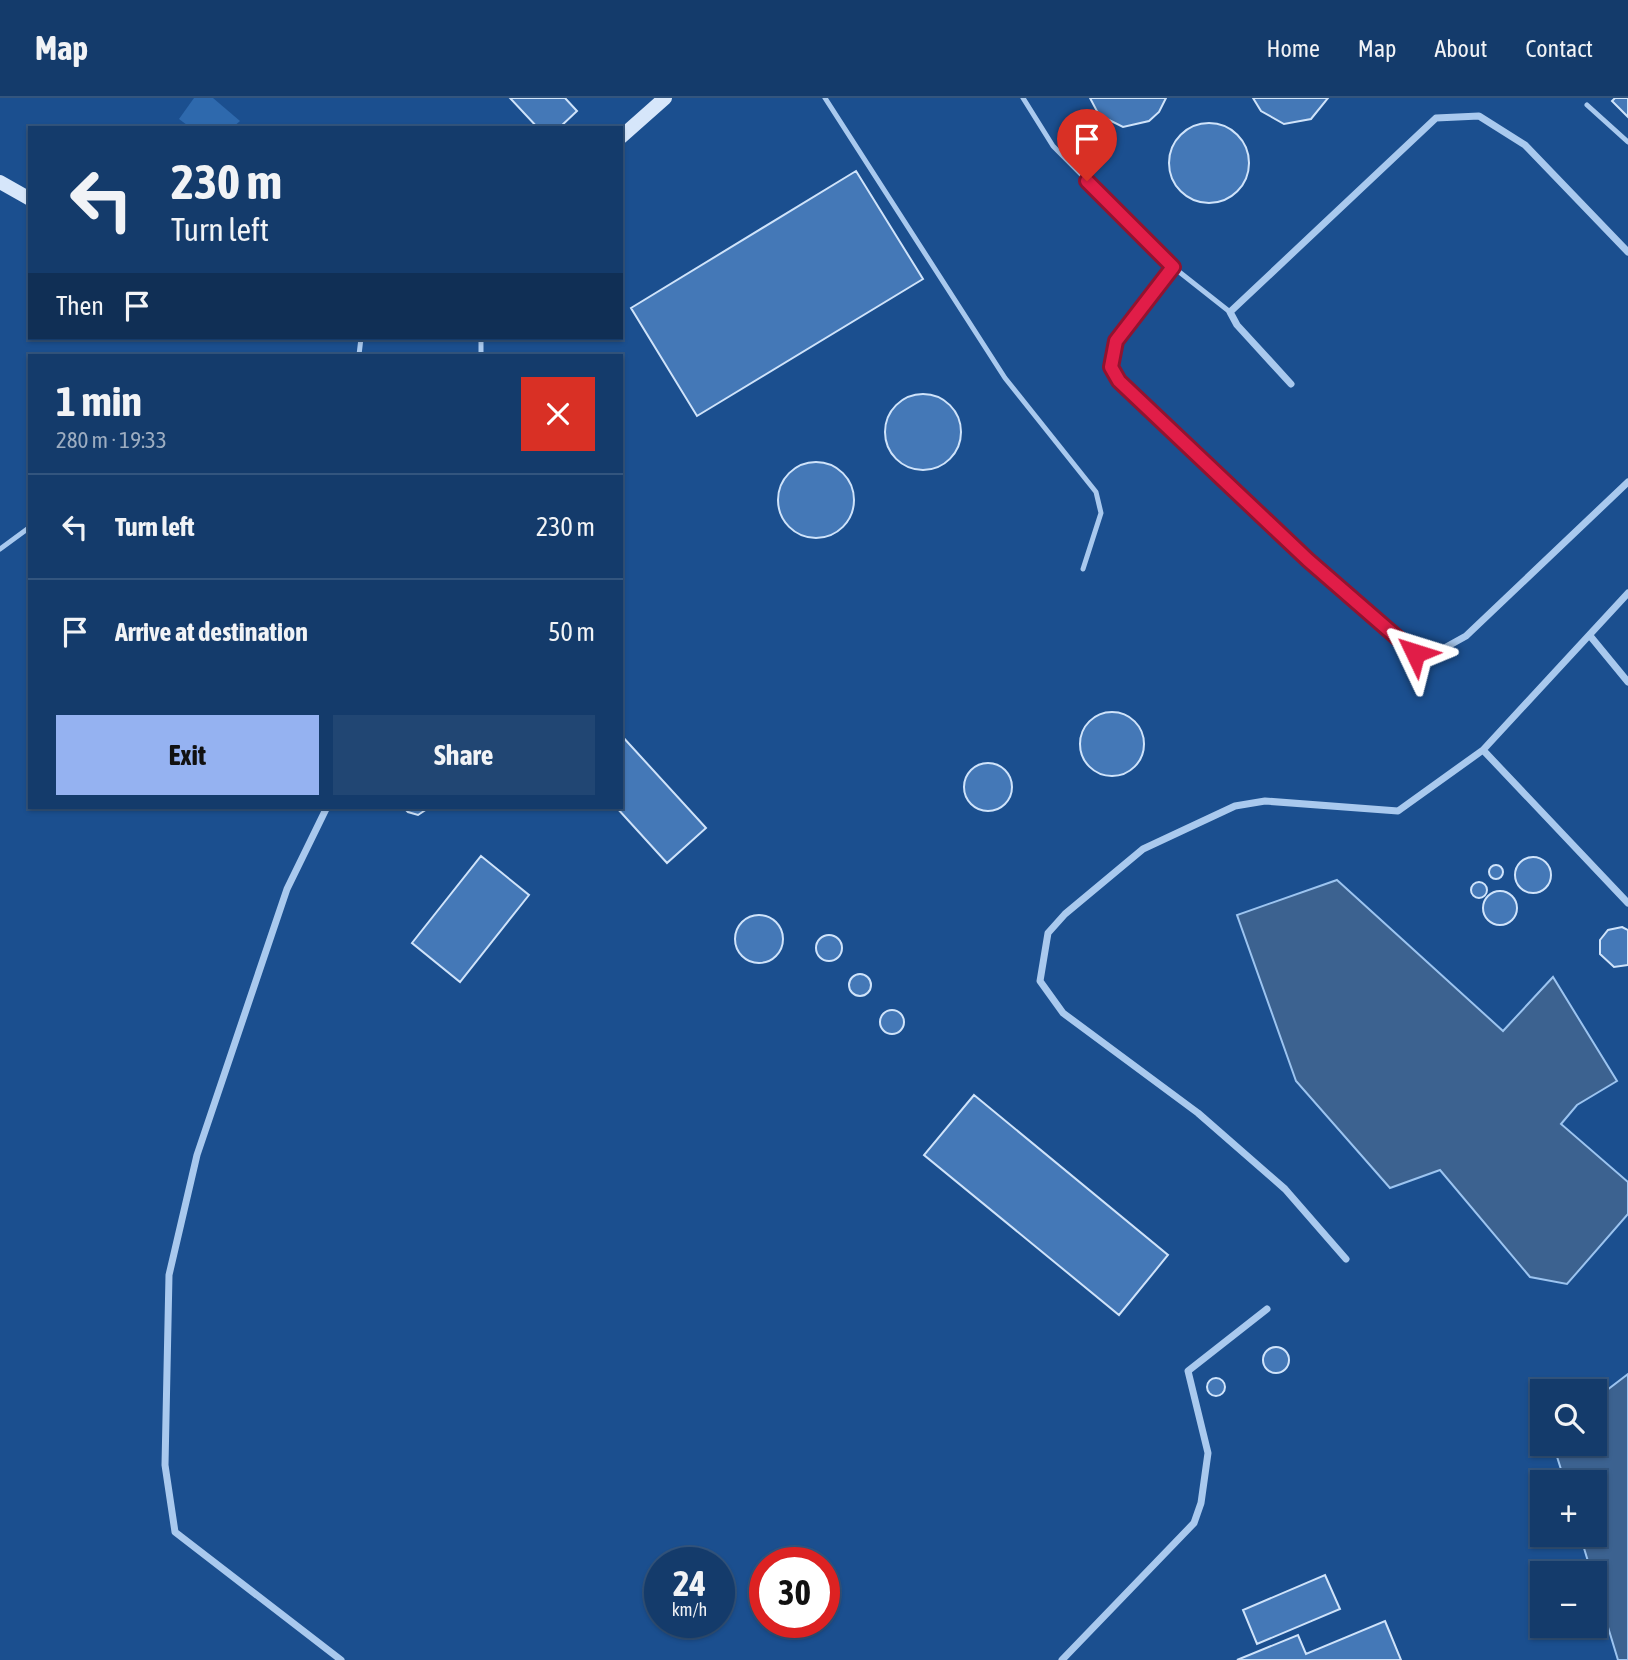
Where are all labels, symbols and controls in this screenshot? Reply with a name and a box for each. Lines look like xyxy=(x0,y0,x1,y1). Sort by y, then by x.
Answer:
text: Map xyxy=(35,29,88,67)
text: Home xyxy=(1266,35,1320,62)
text: Map xyxy=(1358,35,1396,62)
text: About xyxy=(1434,35,1487,62)
text: Contact xyxy=(1525,35,1593,62)
pin xyxy=(1057,109,1117,181)
icon: arrive xyxy=(1068,120,1106,158)
text: 230 m xyxy=(171,153,282,209)
icon: left xyxy=(56,154,147,245)
text: Turn left xyxy=(171,211,269,248)
icon: arrive xyxy=(118,287,156,325)
text: Then xyxy=(56,291,104,321)
text: 1 min xyxy=(56,377,142,425)
button: close xyxy=(521,377,595,451)
text: 280 m · 19:33 xyxy=(56,427,167,453)
icon: left xyxy=(56,508,94,546)
text: Turn left xyxy=(115,512,195,542)
text: 230 m xyxy=(536,512,595,542)
icon: arrive xyxy=(56,613,94,651)
position arrow xyxy=(1378,616,1452,690)
text: Arrive at destination xyxy=(115,617,308,647)
text: 50 m xyxy=(548,617,595,647)
button: Exit xyxy=(56,715,319,795)
button: Share xyxy=(333,715,595,795)
map controls xyxy=(1530,1379,1607,1638)
button: search xyxy=(1530,1379,1607,1456)
button: + xyxy=(1530,1470,1607,1547)
speed limit sign: 30 xyxy=(749,1547,840,1638)
button: − xyxy=(1530,1561,1607,1638)
text: 24 xyxy=(673,1563,706,1603)
text: km/h xyxy=(672,1599,707,1620)

